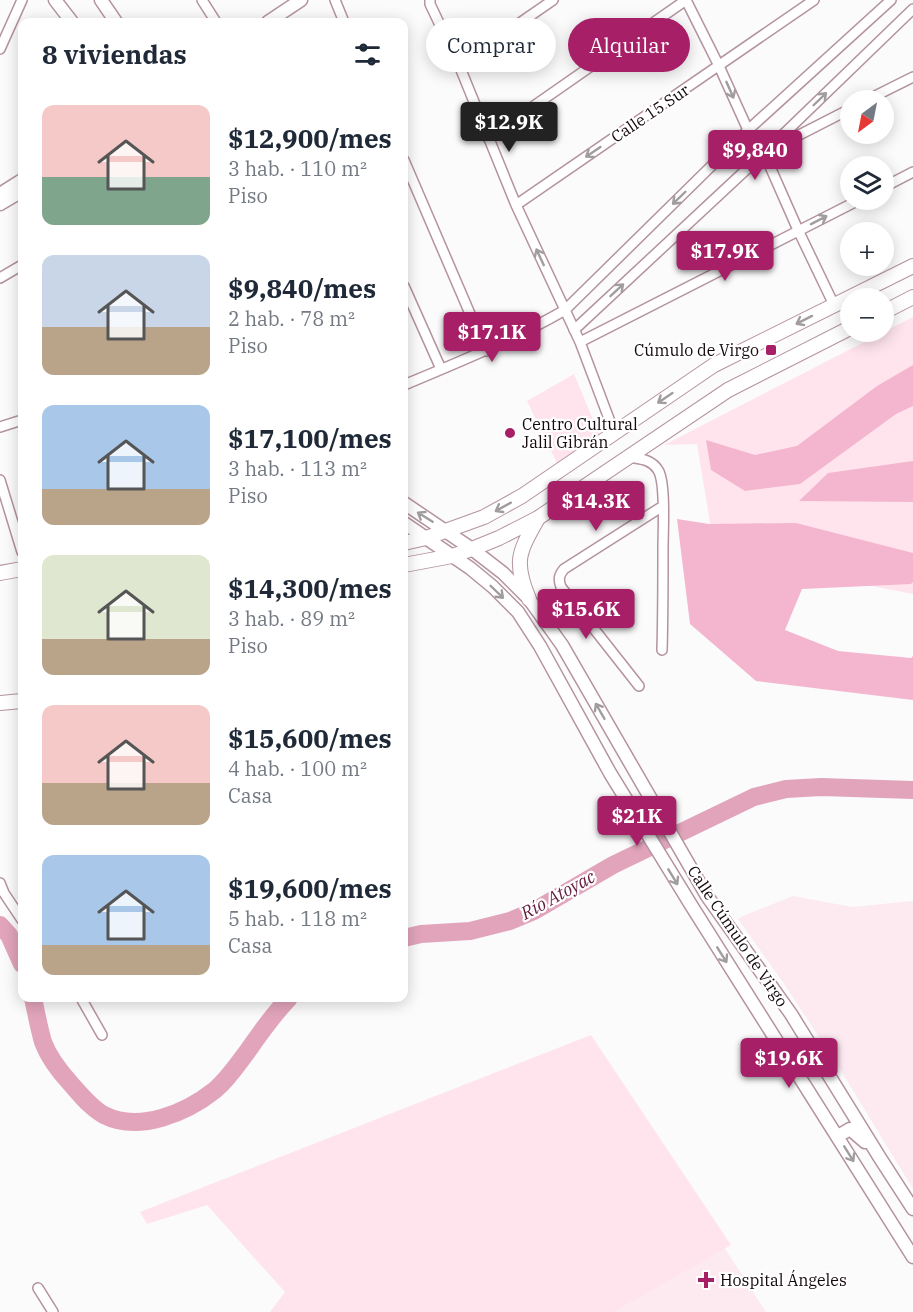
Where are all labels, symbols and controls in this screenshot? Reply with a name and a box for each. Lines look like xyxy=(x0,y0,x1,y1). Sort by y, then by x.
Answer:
chip: Comprar xyxy=(426,18,556,72)
chip: Alquilar xyxy=(568,18,690,72)
text: 8 viviendas xyxy=(42,37,187,71)
icon: filters xyxy=(351,38,384,71)
street label: Calle 15 Sur xyxy=(607,79,693,147)
one-way arrow xyxy=(725,81,737,99)
north arrow xyxy=(840,90,894,144)
map controls xyxy=(840,90,894,342)
one-way arrow xyxy=(813,92,828,106)
pin: $12.9K xyxy=(460,102,558,153)
text: $12.9K xyxy=(475,108,543,135)
text: $12,900/mes xyxy=(228,121,392,155)
icon: home xyxy=(90,129,162,201)
pin: $9,840 xyxy=(706,130,804,181)
text: $9,840 xyxy=(722,136,788,163)
one-way arrow xyxy=(585,146,601,158)
text: 3 hab. · 110 m² xyxy=(228,155,367,182)
button: layers xyxy=(840,156,894,210)
text: Piso xyxy=(228,182,268,209)
one-way arrow xyxy=(672,190,687,205)
one-way arrow xyxy=(810,213,828,225)
button: + xyxy=(840,222,894,276)
pin: $17.9K xyxy=(676,231,774,282)
text: $17.9K xyxy=(691,237,759,264)
one-way arrow xyxy=(533,248,545,266)
text: $9,840/mes xyxy=(228,271,376,305)
icon: home xyxy=(90,279,162,351)
one-way arrow xyxy=(609,283,624,297)
button: − xyxy=(840,288,894,342)
text: 2 hab. · 78 m² xyxy=(228,305,355,332)
pin: $17.1K xyxy=(443,312,541,363)
one-way arrow xyxy=(796,315,814,326)
text: $17.1K xyxy=(458,318,526,345)
text: Piso xyxy=(228,332,268,359)
place label: Cúmulo de Virgo xyxy=(634,340,759,360)
marker: Cúmulo de Virgo xyxy=(764,343,778,357)
one-way arrow xyxy=(657,392,674,404)
place label: Centro Cultural Jalil Gibrán xyxy=(522,414,638,452)
text: $17,100/mes xyxy=(228,421,392,455)
marker: Centro Cultural Jalil Gibrán xyxy=(503,426,517,440)
icon: home xyxy=(90,429,162,501)
text: 3 hab. · 113 m² xyxy=(228,455,367,482)
pin: $14.3K xyxy=(547,481,645,532)
text: Piso xyxy=(228,482,268,509)
text: $14.3K xyxy=(562,487,630,514)
one-way arrow xyxy=(495,502,513,513)
one-way arrow xyxy=(417,511,434,523)
text: $14,300/mes xyxy=(228,571,392,605)
icon: home xyxy=(90,579,162,651)
one-way arrow xyxy=(490,585,505,599)
pin: $15.6K xyxy=(537,589,635,640)
text: $15.6K xyxy=(552,595,620,622)
text: 3 hab. · 89 m² xyxy=(228,605,355,632)
text: Piso xyxy=(228,632,268,659)
one-way arrow xyxy=(593,703,605,720)
text: $15,600/mes xyxy=(228,721,392,755)
icon: home xyxy=(90,729,162,801)
text: 4 hab. · 100 m² xyxy=(228,755,367,782)
text: Casa xyxy=(228,782,272,809)
pin: $21K xyxy=(601,796,673,847)
text: $21K xyxy=(611,802,663,829)
street label: Calle Cúmulo de Virgo xyxy=(683,862,793,1010)
water label: Río Atoyac xyxy=(516,865,599,925)
one-way arrow xyxy=(668,868,680,885)
text: $19,600/mes xyxy=(228,871,392,905)
icon: home xyxy=(90,879,162,951)
text: 5 hab. · 118 m² xyxy=(228,905,367,932)
text: Casa xyxy=(228,932,272,959)
one-way arrow xyxy=(716,946,728,962)
pin: $19.6K xyxy=(740,1038,838,1089)
text: $19.6K xyxy=(755,1044,823,1071)
one-way arrow xyxy=(844,1145,856,1162)
place label: Hospital Ángeles xyxy=(720,1269,847,1290)
marker: Hospital Ángeles xyxy=(697,1271,715,1289)

